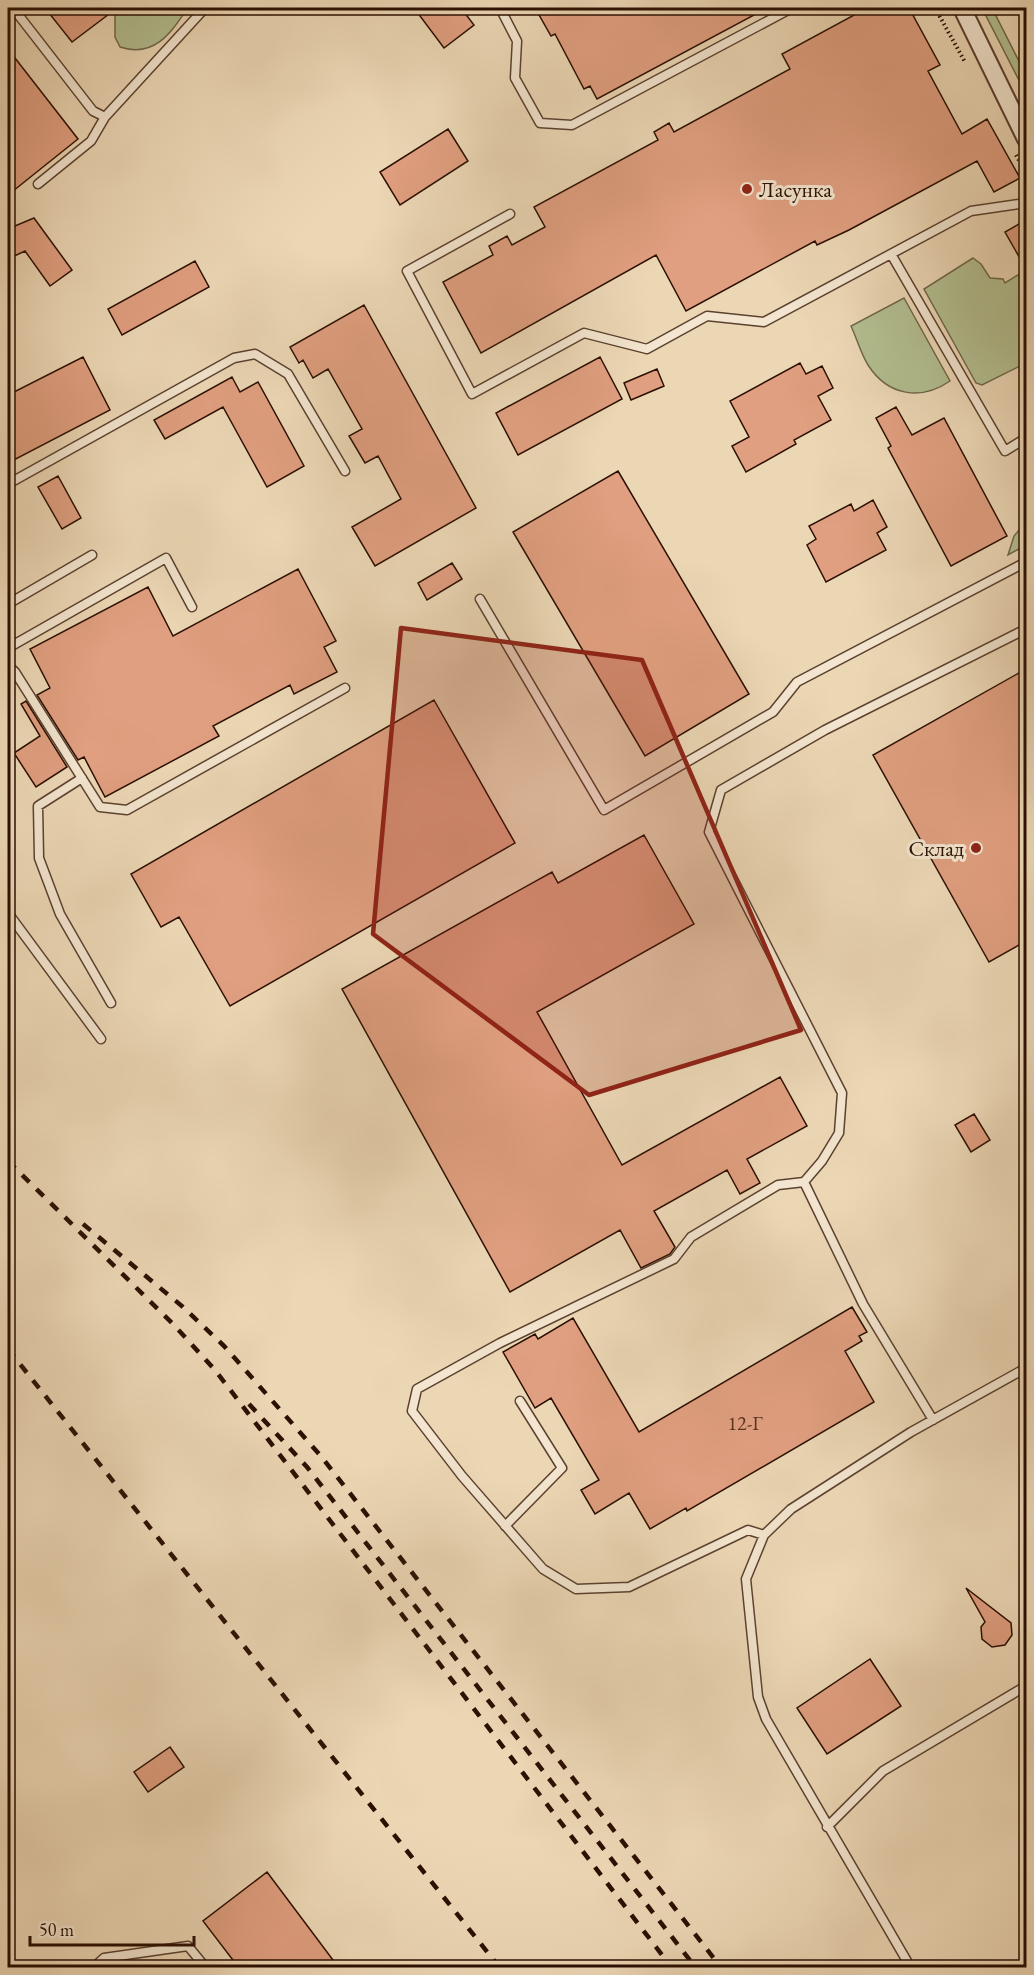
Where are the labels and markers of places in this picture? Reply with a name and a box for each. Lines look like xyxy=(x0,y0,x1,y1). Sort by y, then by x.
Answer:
place label: Ласунка xyxy=(759,175,832,204)
marker: Ласунка xyxy=(740,182,754,196)
place label: Склад xyxy=(908,834,964,863)
marker: Склад xyxy=(969,841,983,855)

